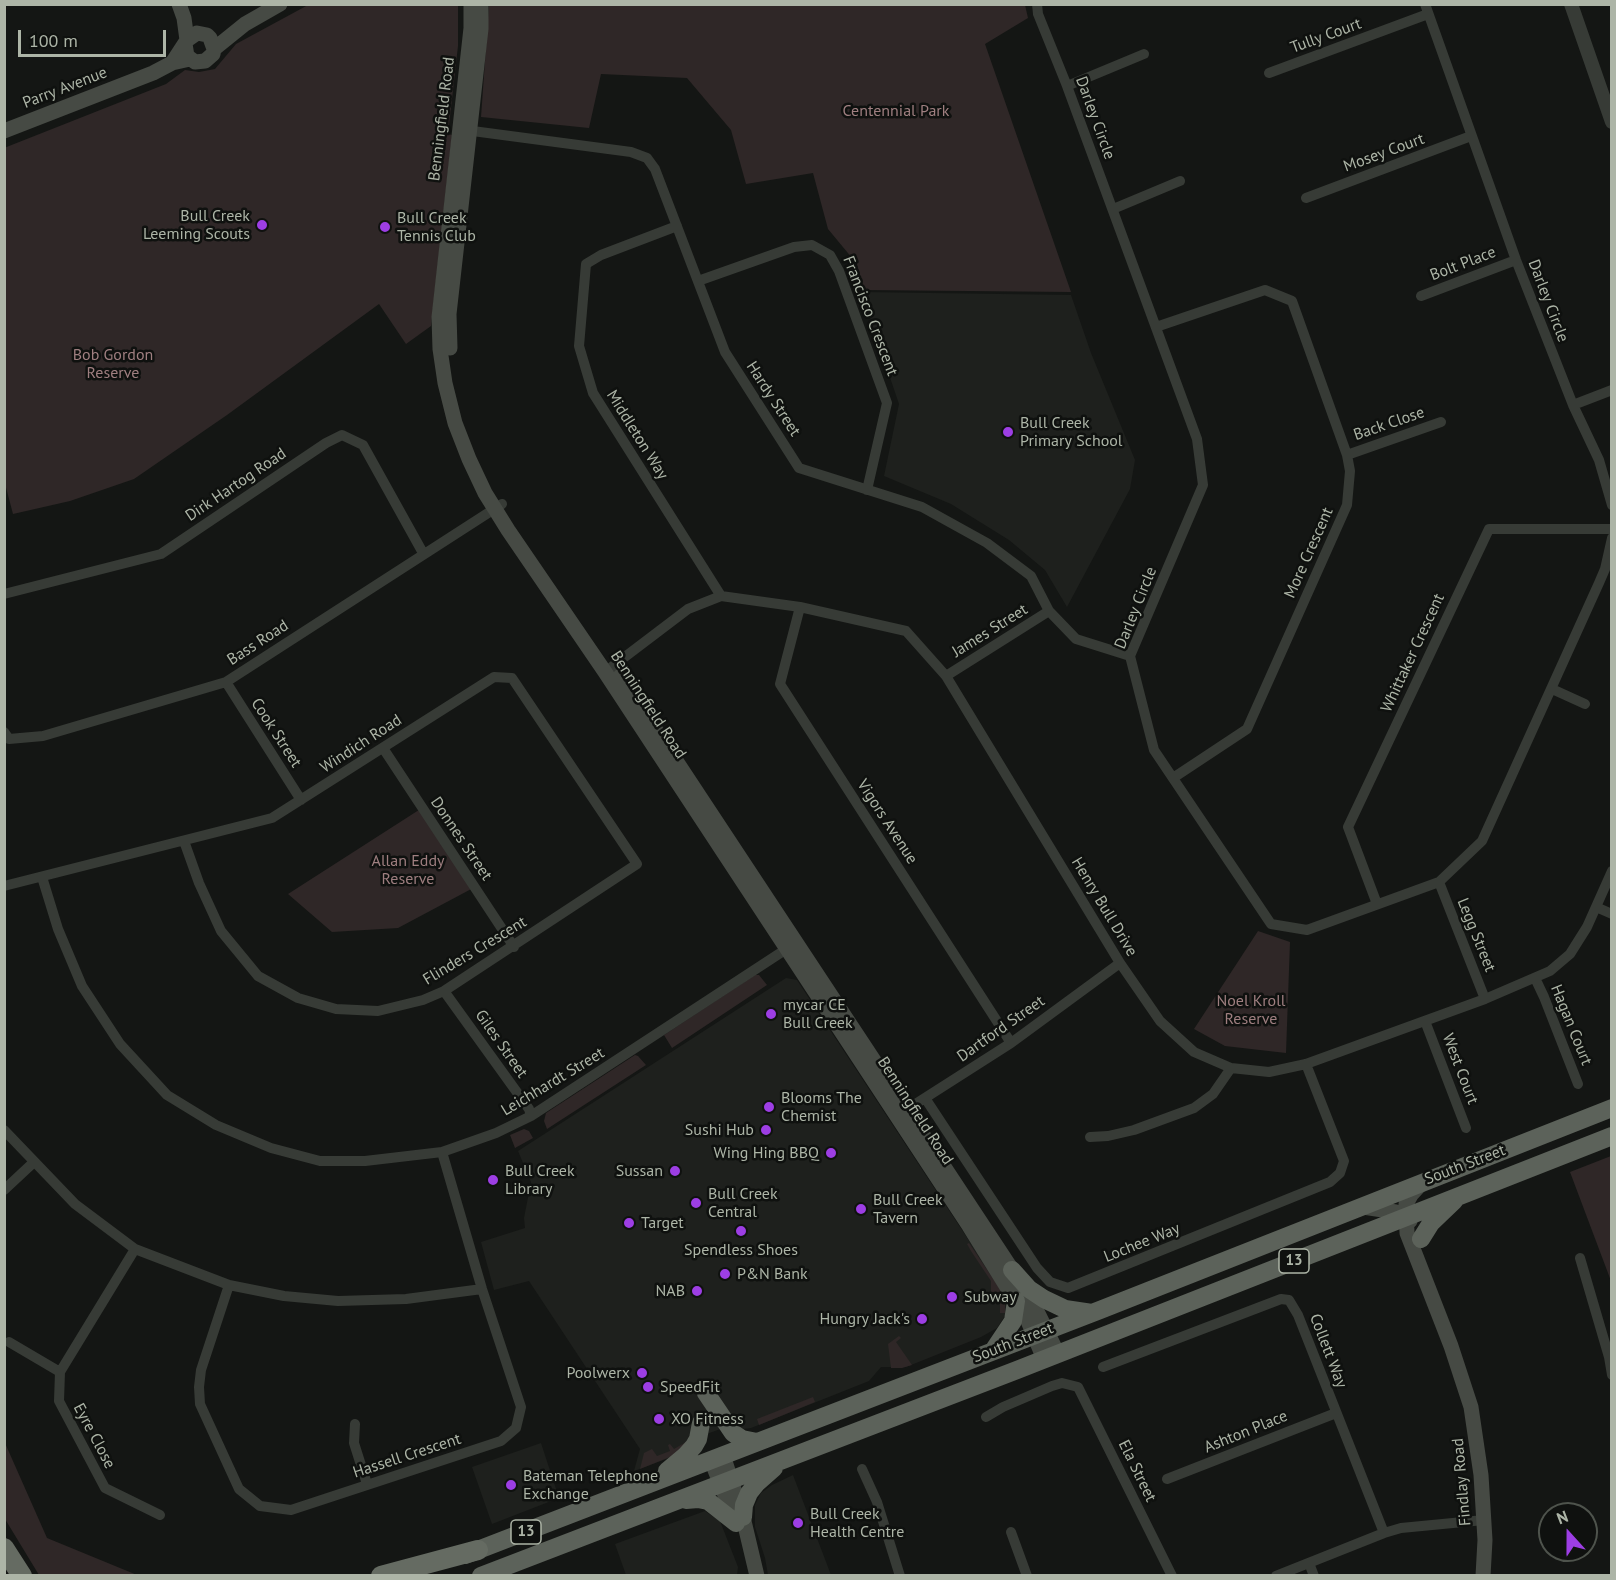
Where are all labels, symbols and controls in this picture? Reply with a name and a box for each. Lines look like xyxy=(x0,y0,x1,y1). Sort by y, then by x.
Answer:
street label: Tully Court xyxy=(1288,14,1364,58)
scale bar xyxy=(21,18,170,56)
text: 100 m xyxy=(29,29,78,52)
street label: Benningfield Road xyxy=(425,56,459,182)
street label: Parry Avenue xyxy=(20,63,110,113)
street label: Darley Circle xyxy=(1071,74,1119,162)
park label: Centennial Park xyxy=(843,101,949,121)
street label: Mosey Court xyxy=(1341,130,1427,176)
place label: Bull Creek Leeming Scouts xyxy=(143,206,250,244)
place label: Bull Creek Tennis Club xyxy=(397,208,476,246)
marker: Bull Creek Leeming Scouts xyxy=(255,218,269,232)
marker: Bull Creek Tennis Club xyxy=(378,220,392,234)
street label: Bolt Place xyxy=(1427,243,1499,285)
street label: Francisco Crescent xyxy=(838,253,902,379)
street label: Darley Circle xyxy=(1523,257,1573,345)
park label: Bob Gordon Reserve xyxy=(73,345,153,383)
street label: Hardy Street xyxy=(742,358,804,440)
street label: Middleton Way xyxy=(602,387,672,483)
street label: Back Close xyxy=(1351,403,1427,445)
place label: Bull Creek Primary School xyxy=(1020,413,1122,451)
marker: Bull Creek Primary School xyxy=(1001,425,1015,439)
street label: Dirk Hartog Road xyxy=(182,444,290,526)
street label: More Crescent xyxy=(1280,505,1338,601)
street label: Darley Circle xyxy=(1111,564,1161,652)
street label: Whittaker Crescent xyxy=(1377,591,1449,715)
street label: James Street xyxy=(949,600,1031,662)
street label: Bass Road xyxy=(224,616,292,670)
street label: Benningfield Road xyxy=(606,647,690,763)
street label: Cook Street xyxy=(247,695,305,771)
street label: Windich Road xyxy=(317,711,405,777)
street label: Vigors Avenue xyxy=(853,776,921,868)
street label: Donnes Street xyxy=(426,794,496,884)
park label: Allan Eddy Reserve xyxy=(372,851,444,889)
street label: Henry Bull Drive xyxy=(1067,854,1141,960)
street label: Legg Street xyxy=(1453,895,1499,975)
street label: Flinders Crescent xyxy=(420,913,530,989)
street label: Hagan Court xyxy=(1546,982,1596,1068)
park label: Noel Kroll Reserve xyxy=(1216,991,1286,1029)
street label: Dartford Street xyxy=(954,992,1048,1066)
place label: mycar CE Bull Creek xyxy=(783,995,853,1033)
street label: Giles Street xyxy=(471,1006,531,1082)
marker: mycar CE Bull Creek xyxy=(764,1007,778,1021)
street label: West Court xyxy=(1438,1031,1482,1107)
street label: Leichhardt Street xyxy=(498,1044,608,1120)
street label: Benningfield Road xyxy=(873,1053,957,1169)
place label: Blooms The Chemist xyxy=(781,1088,862,1126)
marker: Blooms The Chemist xyxy=(762,1100,776,1114)
place label: Sushi Hub xyxy=(685,1120,754,1140)
marker: Sushi Hub xyxy=(759,1123,773,1137)
street label: South Street xyxy=(1422,1141,1508,1189)
place label: Wing Hing BBQ xyxy=(714,1143,819,1163)
marker: Wing Hing BBQ xyxy=(824,1146,838,1160)
place label: Bull Creek Library xyxy=(505,1161,575,1199)
place label: Sussan xyxy=(616,1161,663,1181)
marker: Sussan xyxy=(668,1164,682,1178)
marker: Bull Creek Library xyxy=(486,1173,500,1187)
place label: Bull Creek Central xyxy=(708,1184,778,1222)
place label: Bull Creek Tavern xyxy=(873,1190,943,1228)
marker: Bull Creek Central xyxy=(689,1196,703,1210)
marker: Bull Creek Tavern xyxy=(854,1202,868,1216)
place label: Target xyxy=(641,1213,684,1233)
marker: Target xyxy=(622,1216,636,1230)
street label: Lochee Way xyxy=(1101,1219,1183,1267)
marker: Spendless Shoes xyxy=(734,1224,748,1238)
place label: Spendless Shoes xyxy=(684,1240,798,1260)
road number: 13 xyxy=(1279,1249,1309,1273)
place label: P&N Bank xyxy=(737,1264,808,1284)
marker: P&N Bank xyxy=(718,1267,732,1281)
place label: NAB xyxy=(656,1281,685,1301)
marker: NAB xyxy=(690,1284,704,1298)
place label: Subway xyxy=(964,1287,1017,1307)
marker: Subway xyxy=(945,1290,959,1304)
place label: Hungry Jack's xyxy=(819,1309,910,1329)
street label: Collett Way xyxy=(1305,1311,1351,1391)
marker: Hungry Jack's xyxy=(915,1312,929,1326)
street label: South Street xyxy=(970,1319,1056,1367)
place label: Poolwerx xyxy=(566,1363,630,1383)
marker: Poolwerx xyxy=(635,1366,649,1380)
place label: SpeedFit xyxy=(660,1377,720,1397)
marker: SpeedFit xyxy=(641,1380,655,1394)
street label: Eyre Close xyxy=(69,1400,119,1472)
street label: Ashton Place xyxy=(1202,1407,1290,1457)
place label: XO Fitness xyxy=(671,1409,744,1429)
marker: XO Fitness xyxy=(652,1412,666,1426)
street label: Hassell Crescent xyxy=(351,1430,463,1482)
street label: Ela Street xyxy=(1114,1437,1160,1505)
street label: Findlay Road xyxy=(1449,1437,1475,1527)
place label: Bateman Telephone Exchange xyxy=(523,1466,658,1504)
marker: Bateman Telephone Exchange xyxy=(504,1478,518,1492)
north arrow xyxy=(1538,1502,1598,1562)
place label: Bull Creek Health Centre xyxy=(810,1504,904,1542)
text: N xyxy=(1554,1506,1571,1528)
marker: Bull Creek Health Centre xyxy=(791,1516,805,1530)
road number: 13 xyxy=(511,1520,541,1544)

